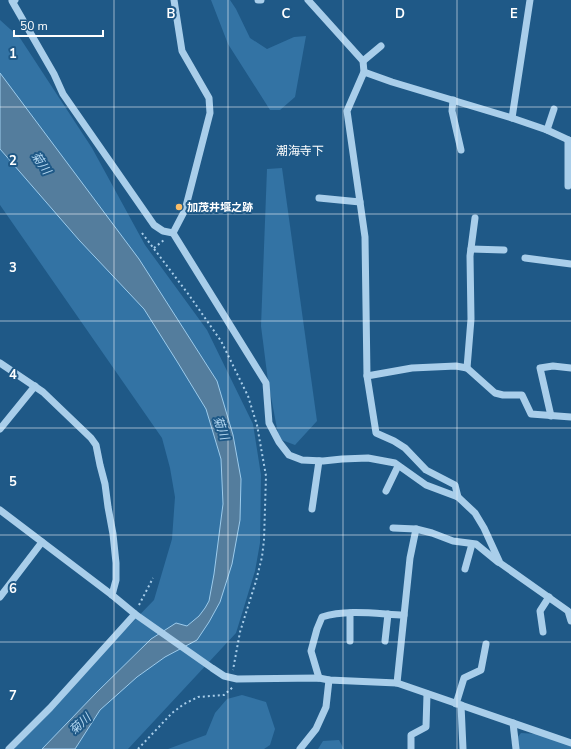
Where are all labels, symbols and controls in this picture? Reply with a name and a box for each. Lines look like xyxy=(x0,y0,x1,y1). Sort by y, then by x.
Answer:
text: B xyxy=(167,5,176,23)
text: C xyxy=(282,5,291,23)
text: D xyxy=(395,5,405,23)
text: E xyxy=(510,5,518,23)
scale bar xyxy=(14,12,103,38)
text: 50 m xyxy=(20,18,48,34)
text: 1 xyxy=(9,45,17,63)
district label: 潮海寺下 xyxy=(276,143,324,159)
water label: 菊川 xyxy=(28,149,55,179)
text: 2 xyxy=(9,152,17,170)
place label: 加茂井堰之跡 xyxy=(187,200,253,215)
marker: 加茂井堰之跡 xyxy=(174,202,184,212)
text: 3 xyxy=(9,259,17,277)
text: 4 xyxy=(9,366,17,384)
water label: 菊川 xyxy=(209,414,233,444)
text: 5 xyxy=(9,473,17,491)
text: 6 xyxy=(9,580,17,598)
text: 7 xyxy=(9,687,17,705)
water label: 菊川 xyxy=(66,709,96,738)

